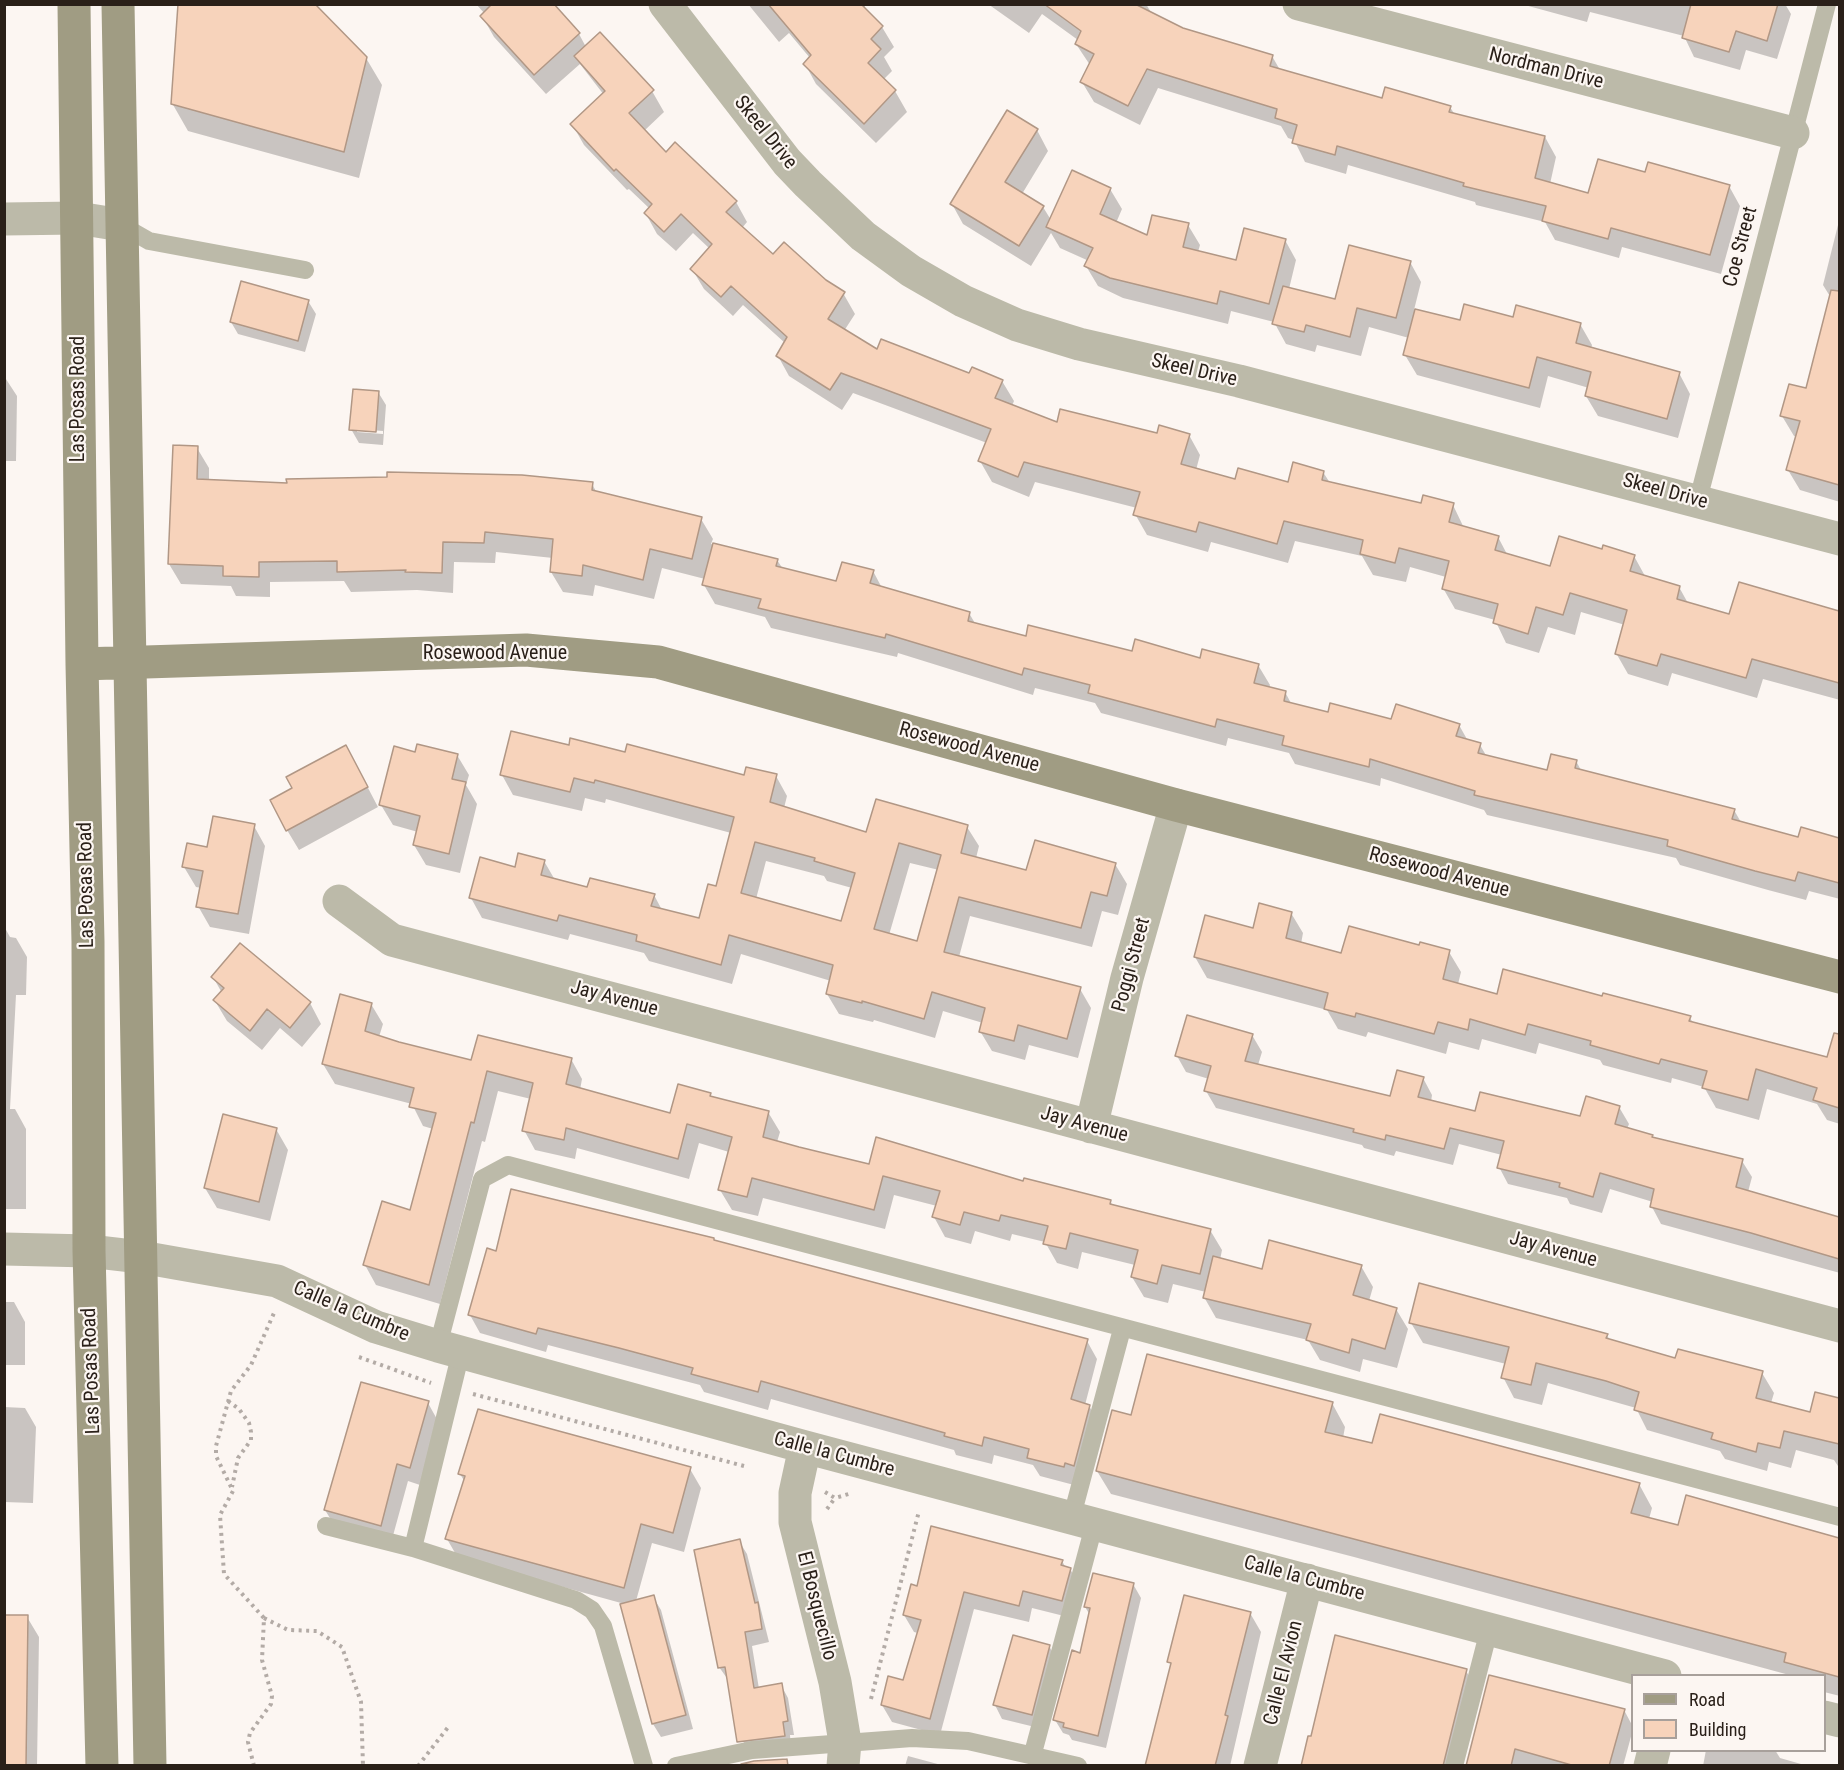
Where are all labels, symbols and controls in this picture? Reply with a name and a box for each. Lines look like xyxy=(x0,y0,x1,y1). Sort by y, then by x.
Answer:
street label: Nordman Drive xyxy=(1486,43,1606,95)
street label: Skeel Drive xyxy=(728,92,802,174)
street label: Coe Street xyxy=(1719,204,1763,290)
street label: Las Posas Road xyxy=(67,336,91,462)
street label: Skeel Drive xyxy=(1149,350,1239,392)
street label: Skeel Drive xyxy=(1620,469,1710,515)
street label: Rosewood Avenue xyxy=(423,642,567,666)
street label: Rosewood Avenue xyxy=(896,718,1042,778)
street label: Las Posas Road xyxy=(74,822,100,948)
street label: Rosewood Avenue xyxy=(1366,843,1512,903)
street label: Poggi Street xyxy=(1108,915,1156,1015)
street label: Jay Avenue xyxy=(568,976,660,1022)
street label: Jay Avenue xyxy=(1038,1102,1130,1148)
street label: Jay Avenue xyxy=(1507,1227,1599,1273)
street label: Calle la Cumbre xyxy=(289,1277,413,1347)
street label: Las Posas Road xyxy=(78,1307,106,1435)
street label: Calle la Cumbre xyxy=(771,1427,897,1483)
street label: El Bosquecillo xyxy=(791,1549,841,1663)
street label: Calle la Cumbre xyxy=(1241,1551,1367,1607)
street label: Calle El Avion xyxy=(1259,1618,1309,1728)
legend xyxy=(1631,1674,1826,1752)
text: Road xyxy=(1689,1689,1725,1710)
text: Building xyxy=(1689,1719,1746,1740)

